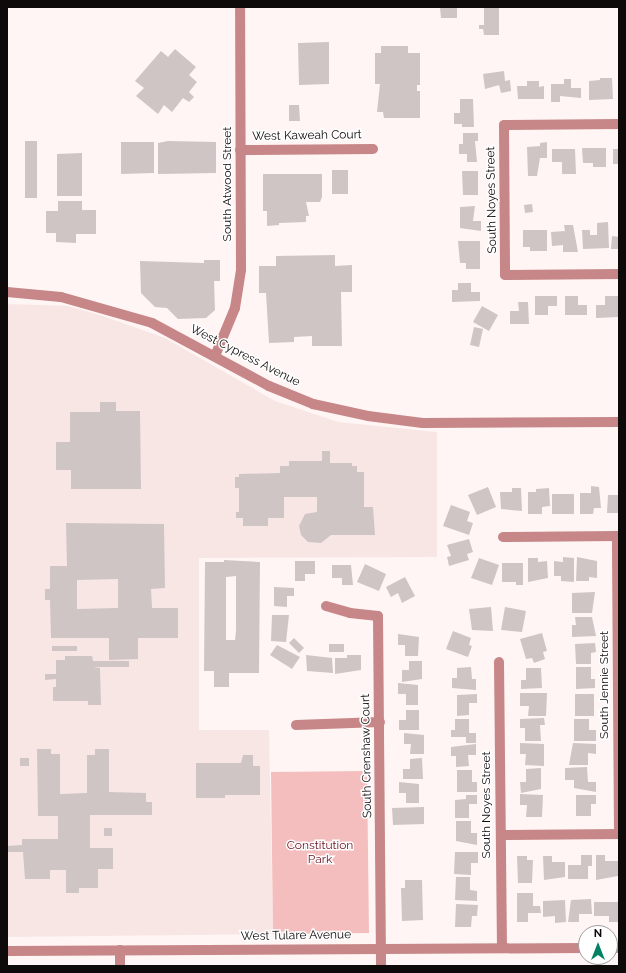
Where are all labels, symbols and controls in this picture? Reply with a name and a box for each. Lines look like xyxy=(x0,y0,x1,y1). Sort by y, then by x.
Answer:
street label: South Atwood Street xyxy=(221,126,235,242)
street label: West Kaweah Court xyxy=(252,128,362,144)
street label: South Noyes Street xyxy=(484,146,500,254)
street label: West Cypress Avenue xyxy=(188,322,302,390)
street label: South Jennie Street xyxy=(598,631,612,739)
street label: South Crenshaw Court xyxy=(359,694,375,818)
street label: South Noyes Street xyxy=(480,751,494,859)
park label: Constitution Park xyxy=(287,839,353,867)
north arrow xyxy=(578,925,618,965)
text: N xyxy=(594,927,602,940)
street label: West Tulare Avenue xyxy=(240,928,352,944)

